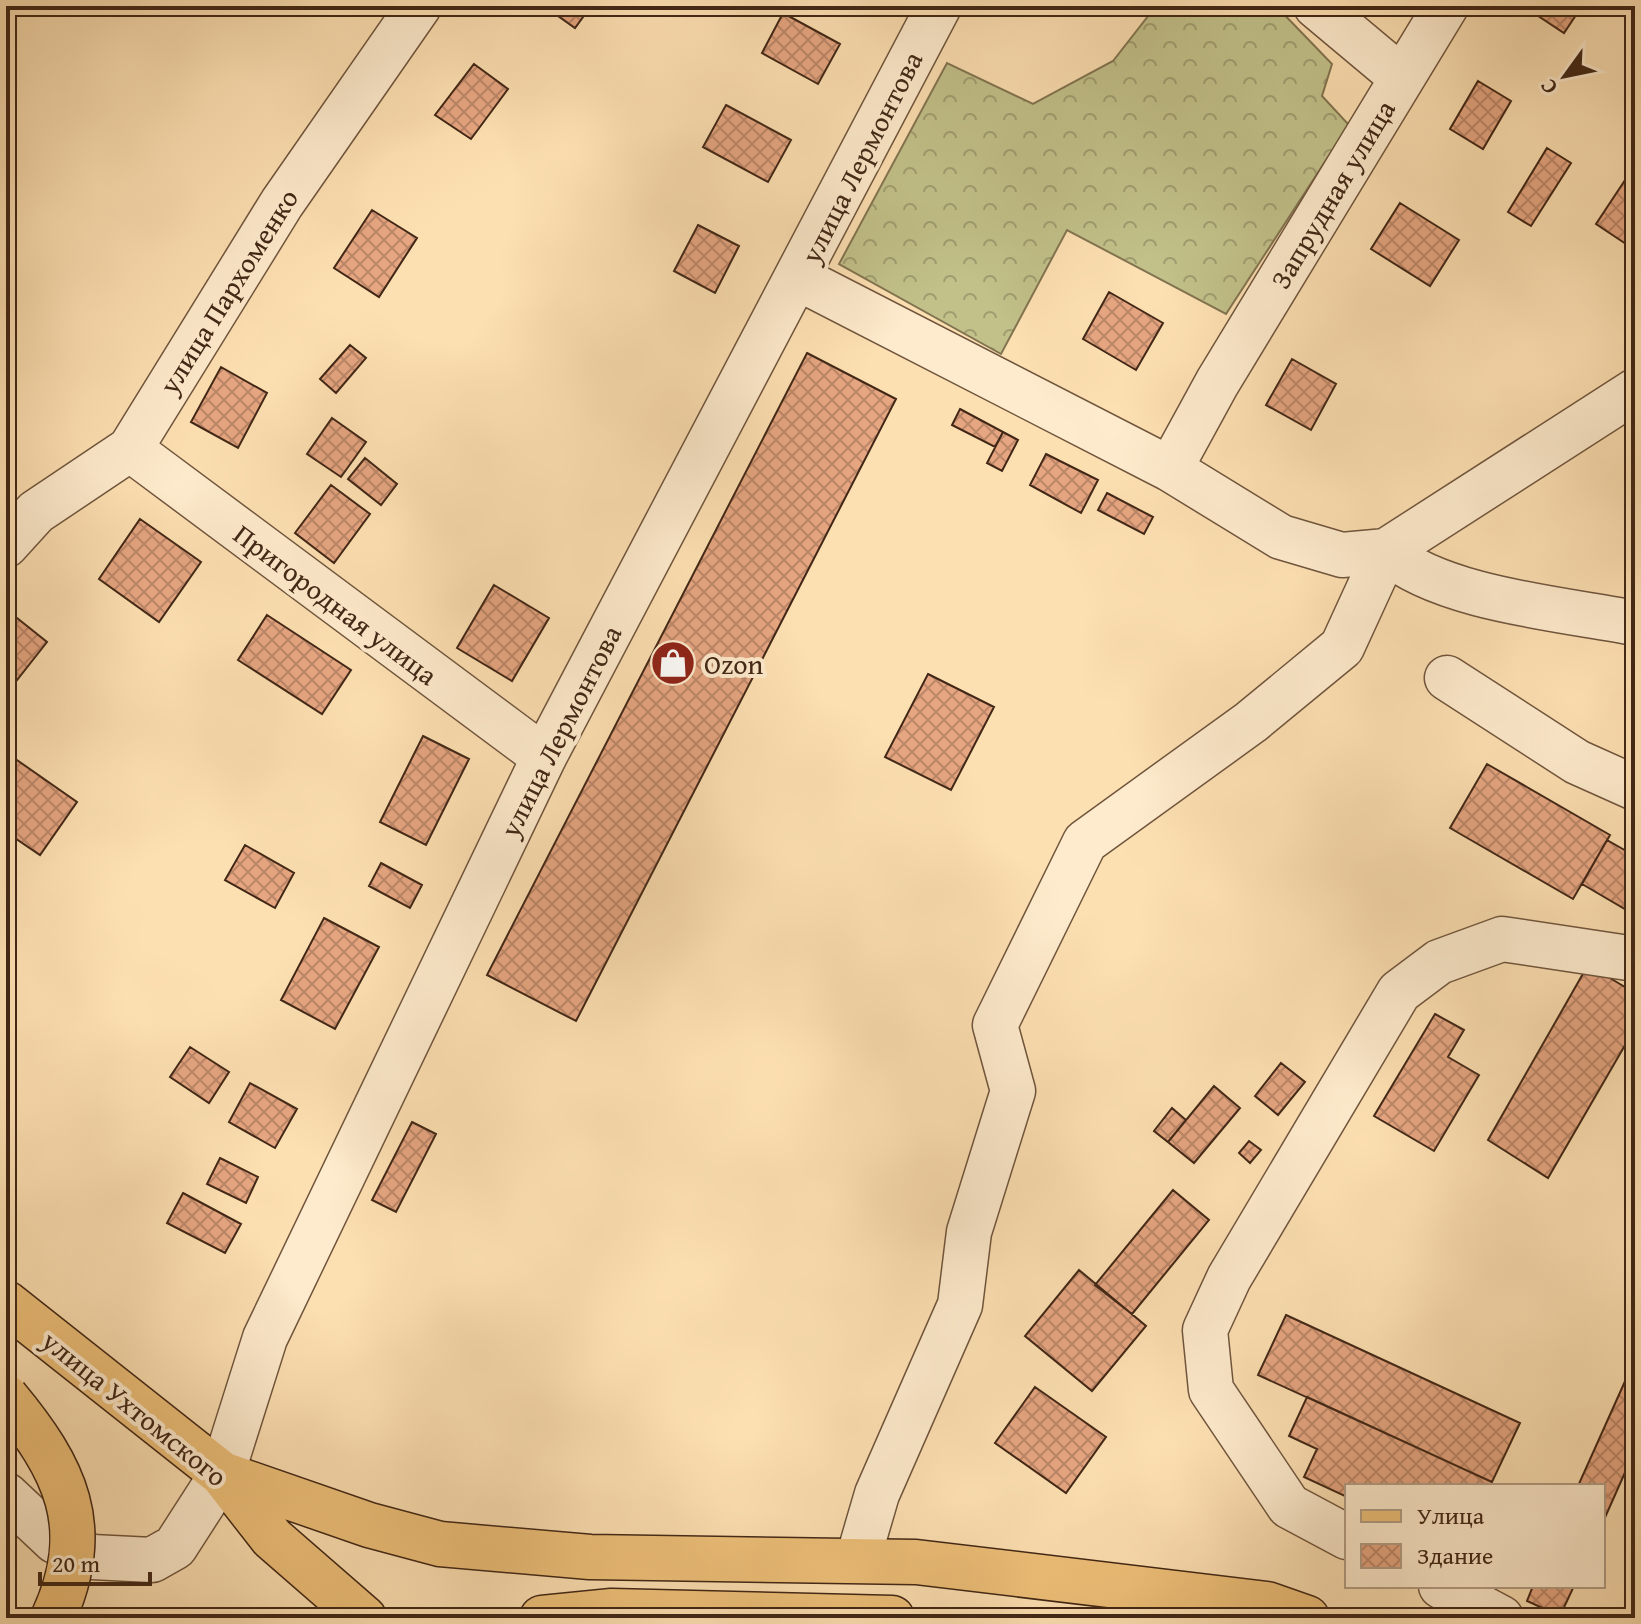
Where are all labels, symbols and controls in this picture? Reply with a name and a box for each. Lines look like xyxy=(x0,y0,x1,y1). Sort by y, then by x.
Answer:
north arrow xyxy=(1525,36,1605,116)
street label: улица Лермонтова xyxy=(789,43,932,271)
text: С xyxy=(1531,73,1565,101)
street label: Запрудная улица xyxy=(1259,91,1405,296)
street label: улица Пархоменко xyxy=(148,180,308,402)
street label: Пригородная улица xyxy=(225,514,447,695)
street label: улица Лермонтова xyxy=(488,617,631,845)
shop icon: Ozon xyxy=(649,639,697,687)
place label: Ozon xyxy=(704,643,764,684)
street label: улица Ухтомского xyxy=(33,1320,237,1496)
legend xyxy=(1345,1484,1605,1588)
text: Улица xyxy=(1417,1498,1485,1533)
scale bar xyxy=(40,1536,150,1586)
text: Здание xyxy=(1417,1538,1493,1573)
text: 20 m xyxy=(52,1546,100,1581)

